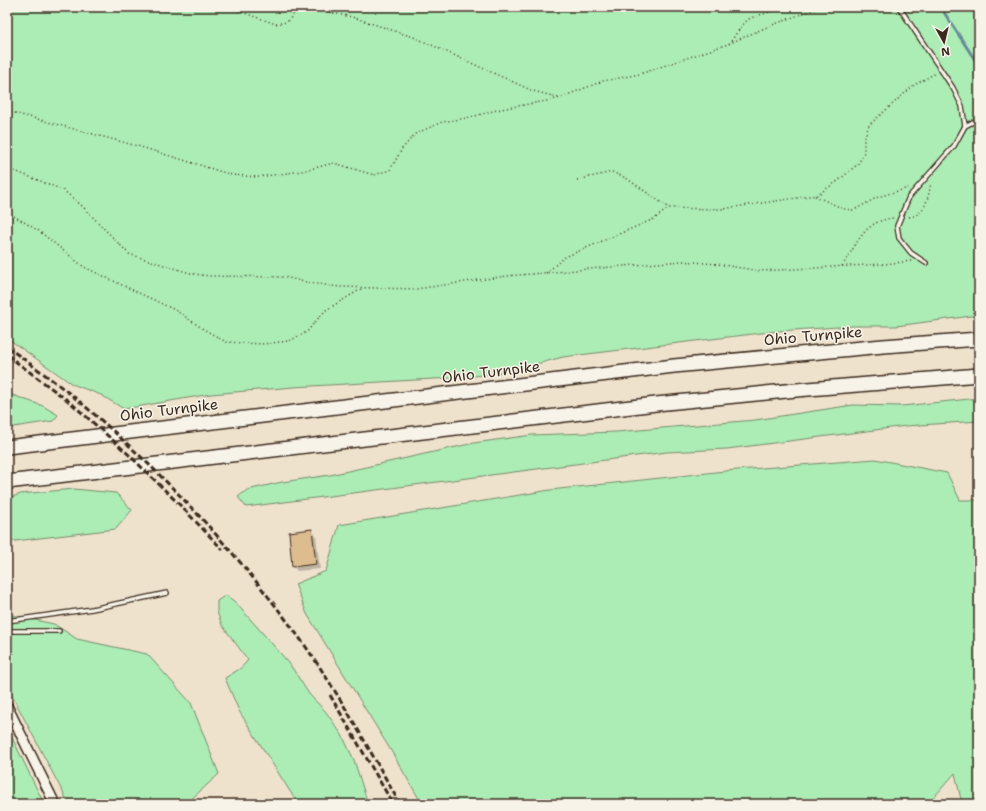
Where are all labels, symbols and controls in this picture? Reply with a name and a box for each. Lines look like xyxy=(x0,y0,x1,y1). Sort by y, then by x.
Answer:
north arrow xyxy=(924,22,964,62)
text: N xyxy=(940,43,951,59)
street label: Ohio Turnpike xyxy=(763,322,863,350)
street label: Ohio Turnpike xyxy=(441,356,541,388)
street label: Ohio Turnpike xyxy=(119,394,219,426)

